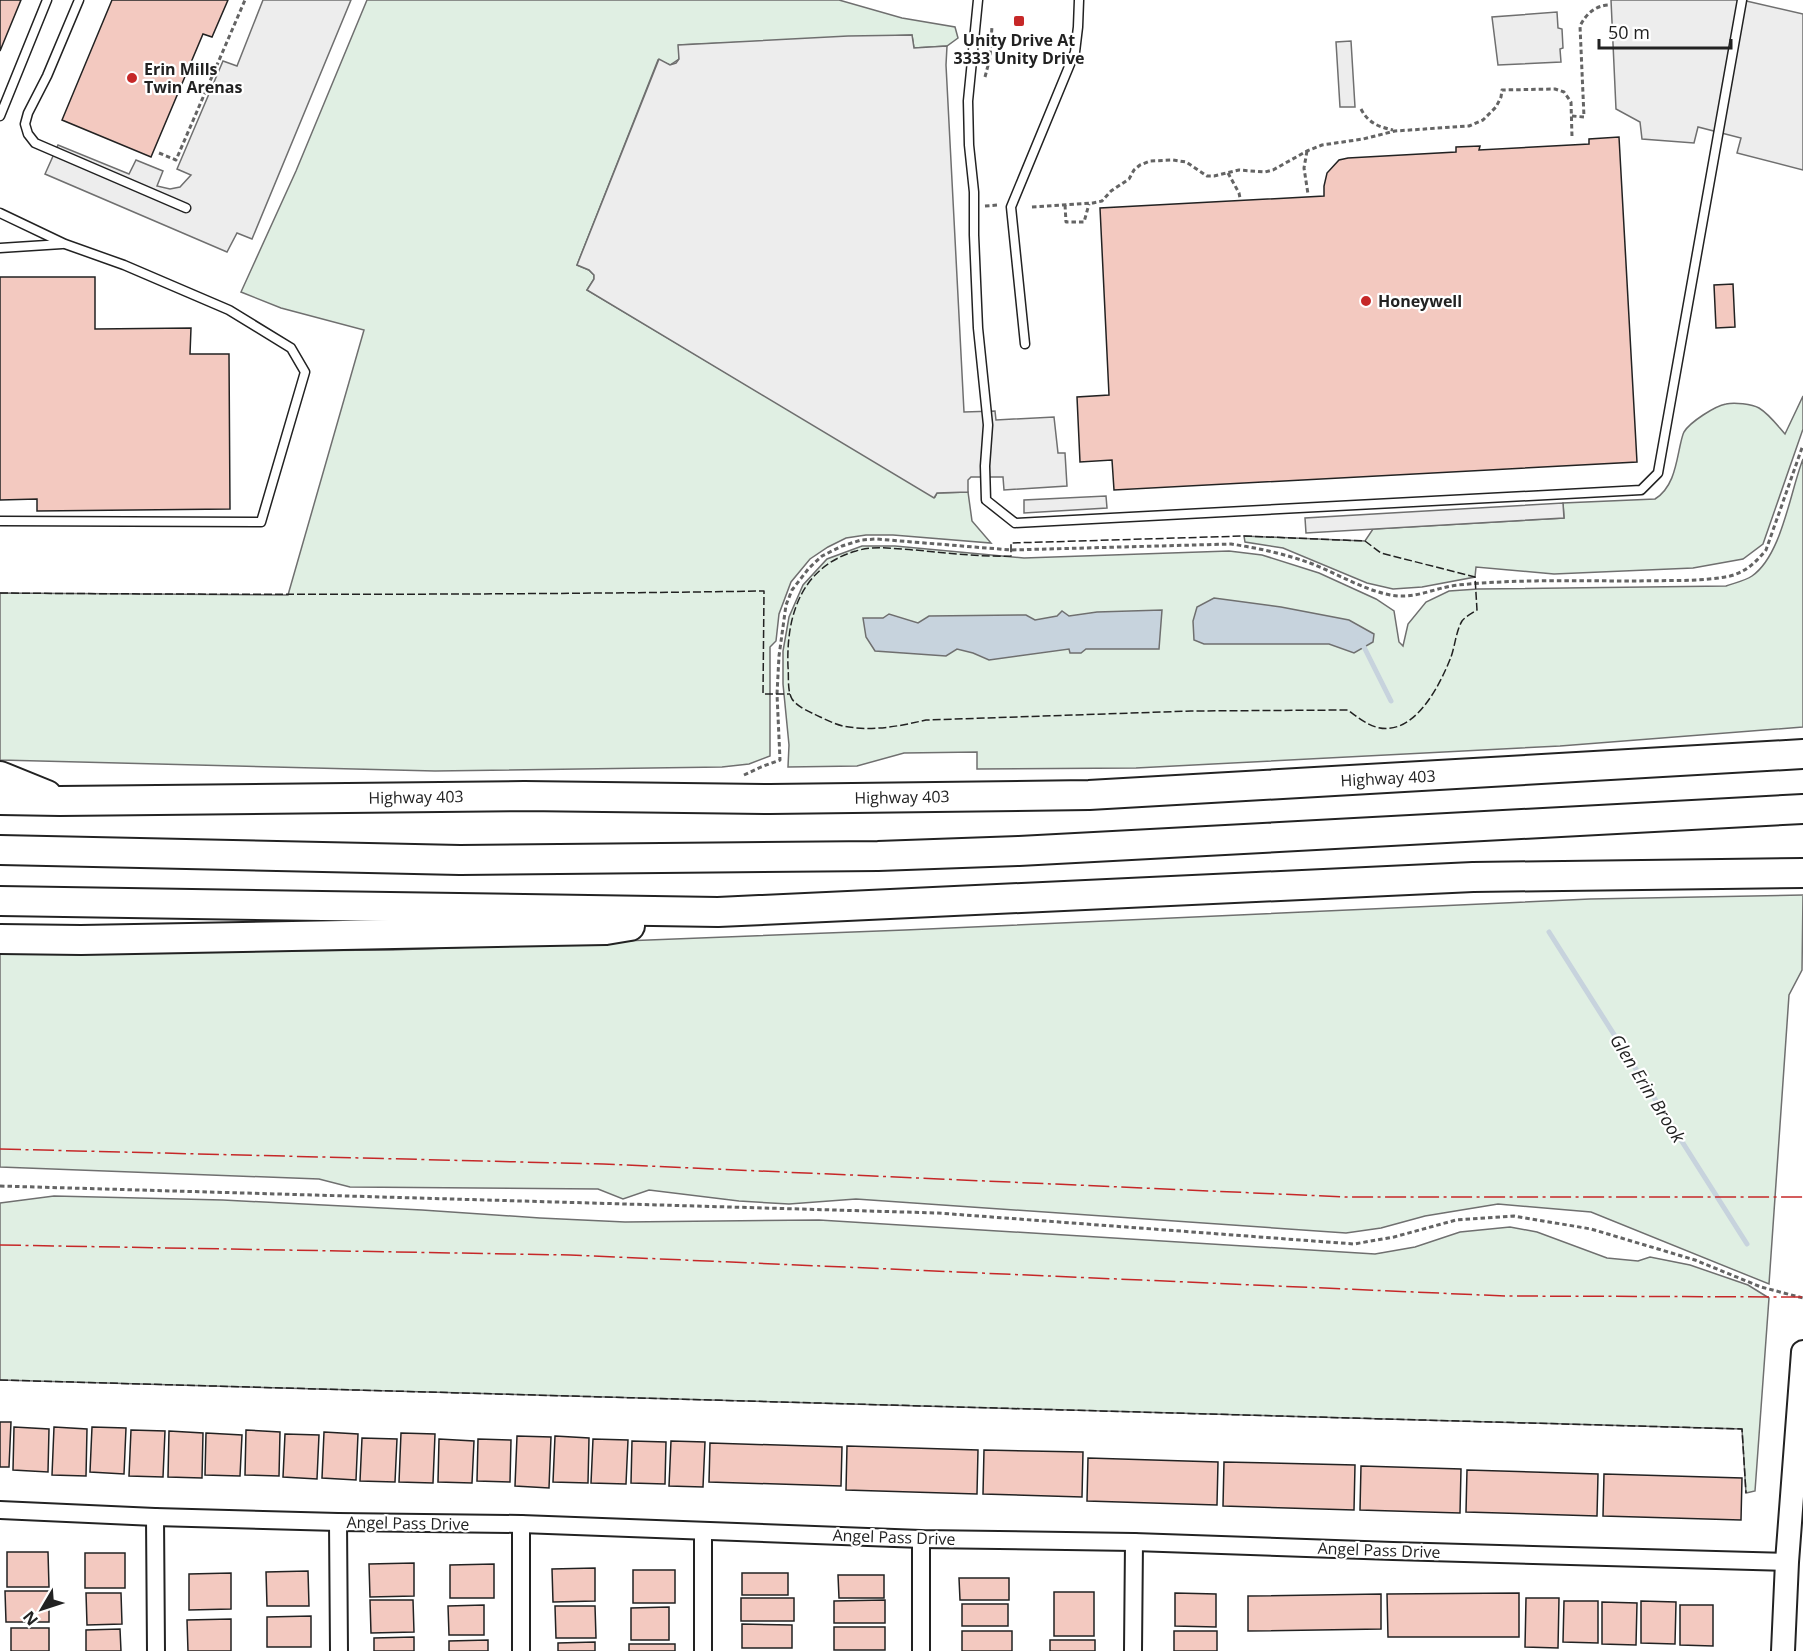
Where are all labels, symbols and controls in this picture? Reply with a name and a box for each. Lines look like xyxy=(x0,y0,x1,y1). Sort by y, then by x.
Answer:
scale bar xyxy=(1599,12,1731,50)
marker: Unity Drive At 3333 Unity Drive xyxy=(1012,14,1026,28)
text: 50 m xyxy=(1608,20,1650,44)
place label: Unity Drive At 3333 Unity Drive xyxy=(954,29,1085,69)
place label: Erin Mills Twin Arenas xyxy=(144,58,242,98)
marker: Erin Mills Twin Arenas xyxy=(125,71,139,85)
place label: Honeywell xyxy=(1378,290,1462,312)
marker: Honeywell xyxy=(1359,294,1373,308)
street label: Highway 403 xyxy=(1340,765,1436,791)
street label: Highway 403 xyxy=(368,785,464,809)
street label: Highway 403 xyxy=(854,785,950,809)
water label: Glen Erin Brook xyxy=(1605,1029,1692,1148)
street label: Angel Pass Drive xyxy=(346,1511,470,1535)
street label: Angel Pass Drive xyxy=(832,1524,956,1550)
street label: Angel Pass Drive xyxy=(1317,1537,1441,1563)
north arrow xyxy=(12,1579,72,1639)
text: N xyxy=(18,1606,43,1630)

